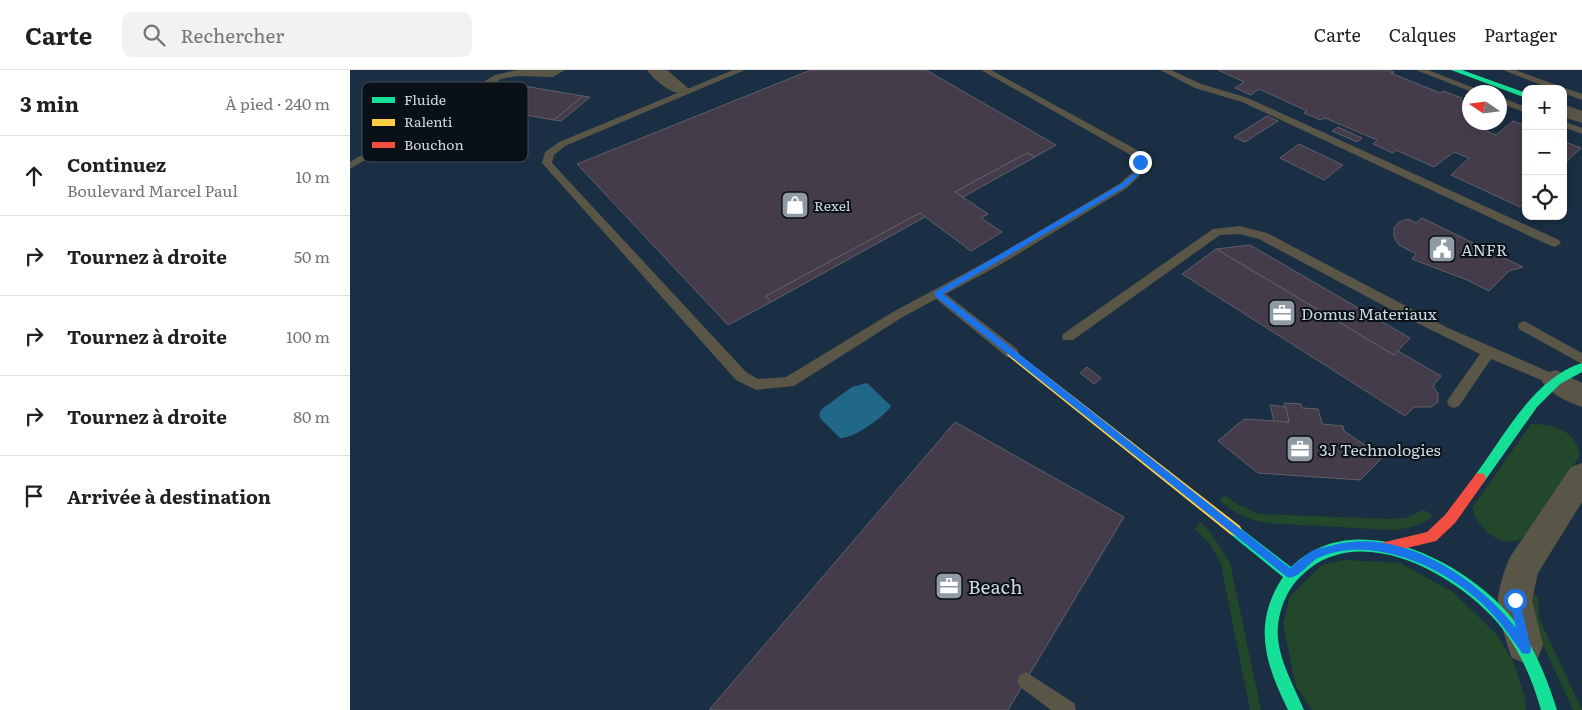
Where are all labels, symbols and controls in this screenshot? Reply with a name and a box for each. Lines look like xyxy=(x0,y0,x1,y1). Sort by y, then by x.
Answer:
search box xyxy=(122,12,472,57)
text: Carte xyxy=(25,17,92,52)
icon: search xyxy=(140,21,168,49)
text: Rechercher xyxy=(180,21,284,49)
text: Carte xyxy=(1314,21,1361,48)
text: Calques xyxy=(1389,21,1456,48)
text: Partager xyxy=(1484,21,1557,48)
legend xyxy=(362,82,528,162)
north arrow xyxy=(1462,85,1507,130)
map controls xyxy=(1522,85,1567,220)
button: + xyxy=(1522,85,1567,130)
text: 3 min xyxy=(20,87,79,118)
text: Fluide xyxy=(404,89,446,109)
text: À pied · 240 m xyxy=(225,91,330,115)
text: Ralenti xyxy=(404,111,453,131)
button: − xyxy=(1522,130,1567,175)
text: Bouchon xyxy=(404,134,464,154)
text: Continuez xyxy=(67,150,166,178)
route end xyxy=(1129,151,1152,174)
icon: ahead xyxy=(20,162,48,190)
text: 10 m xyxy=(296,164,330,188)
button: locate xyxy=(1522,175,1567,220)
text: Boulevard Marcel Paul xyxy=(67,178,238,202)
shop icon: Rexel xyxy=(780,190,810,220)
place label: Rexel xyxy=(814,195,851,215)
public building icon: ANFR xyxy=(1427,234,1457,264)
place label: ANFR xyxy=(1461,237,1508,261)
icon: right xyxy=(20,242,48,270)
text: Tournez à droite xyxy=(67,242,227,270)
text: 50 m xyxy=(294,244,330,268)
office icon: Domus Materiaux xyxy=(1267,298,1297,328)
place label: Domus Materiaux xyxy=(1301,301,1438,325)
icon: right xyxy=(20,322,48,350)
text: Tournez à droite xyxy=(67,322,227,350)
text: 100 m xyxy=(286,324,330,348)
icon: right xyxy=(20,402,48,430)
text: Tournez à droite xyxy=(67,402,227,430)
text: 80 m xyxy=(293,404,330,428)
office icon: 3J Technologies xyxy=(1285,434,1315,464)
place label: 3J Technologies xyxy=(1319,437,1441,461)
icon: arrive xyxy=(20,482,48,510)
text: Arrivée à destination xyxy=(67,482,271,510)
office icon: Beach xyxy=(934,571,964,601)
place label: Beach xyxy=(968,572,1022,600)
route start xyxy=(1504,589,1527,612)

